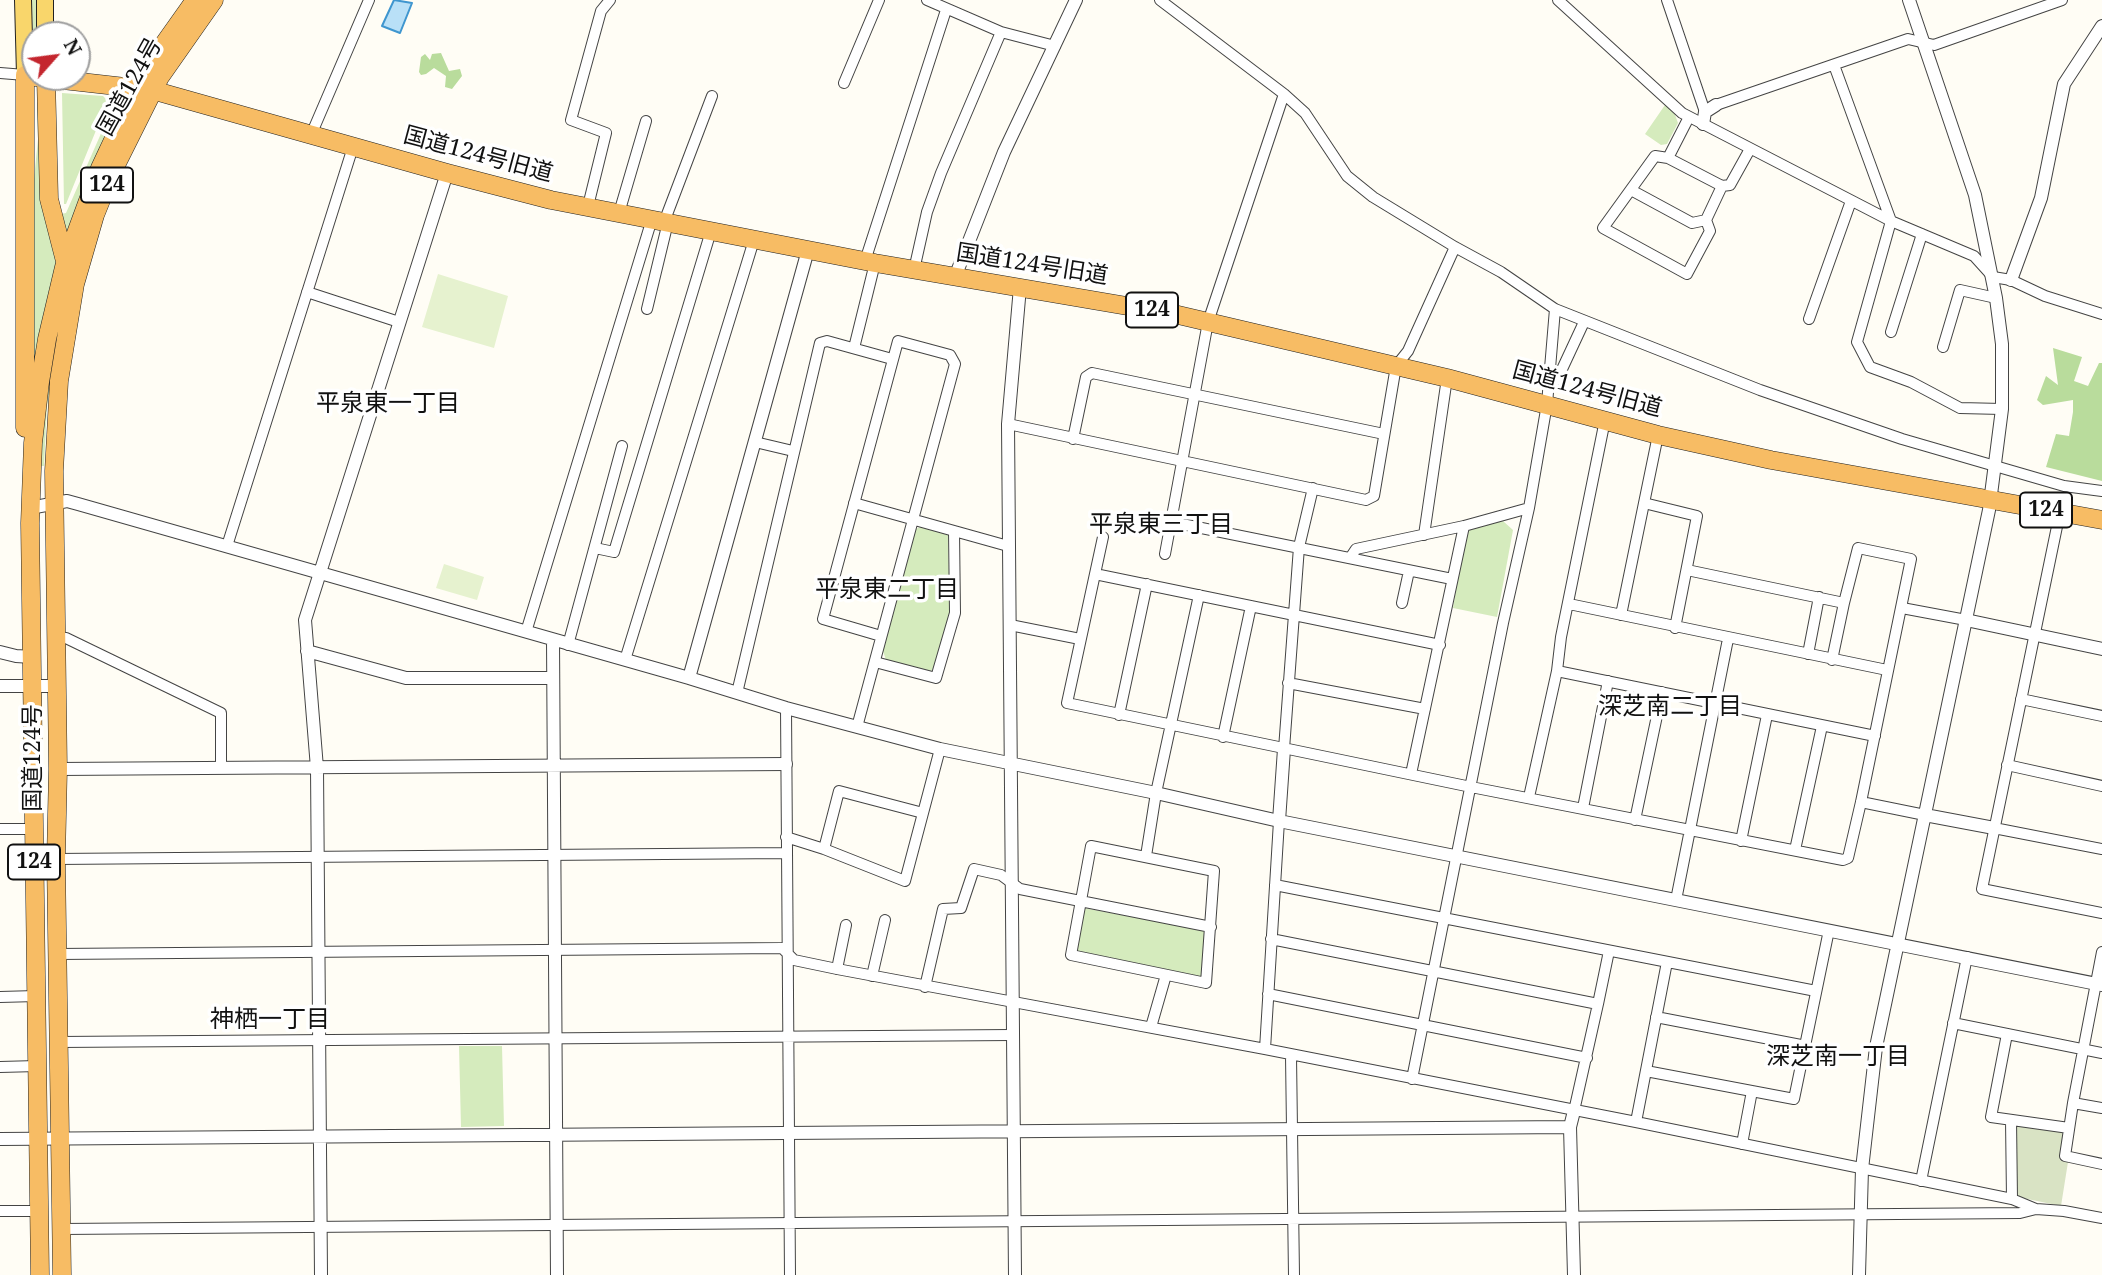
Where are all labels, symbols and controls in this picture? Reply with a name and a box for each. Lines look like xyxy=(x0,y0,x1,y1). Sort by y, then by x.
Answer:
north arrow xyxy=(21,21,91,91)
street label: 国道124号 xyxy=(92,33,168,141)
text: N xyxy=(58,34,88,60)
street label: 国道124号旧道 xyxy=(400,122,556,188)
road number: 124 xyxy=(81,168,133,202)
street label: 国道124号旧道 xyxy=(954,239,1110,291)
road number: 124 xyxy=(1126,292,1178,328)
street label: 国道124号旧道 xyxy=(1509,357,1665,423)
district label: 平泉東一丁目 xyxy=(316,390,460,418)
road number: 124 xyxy=(2020,492,2072,528)
district label: 平泉東三丁目 xyxy=(1089,511,1233,539)
district label: 平泉東二丁目 xyxy=(815,576,959,604)
district label: 深芝南二丁目 xyxy=(1598,693,1742,721)
street label: 国道124号 xyxy=(19,704,47,812)
road number: 124 xyxy=(8,844,60,880)
district label: 神栖一丁目 xyxy=(210,1006,330,1034)
district label: 深芝南一丁目 xyxy=(1766,1043,1910,1071)

